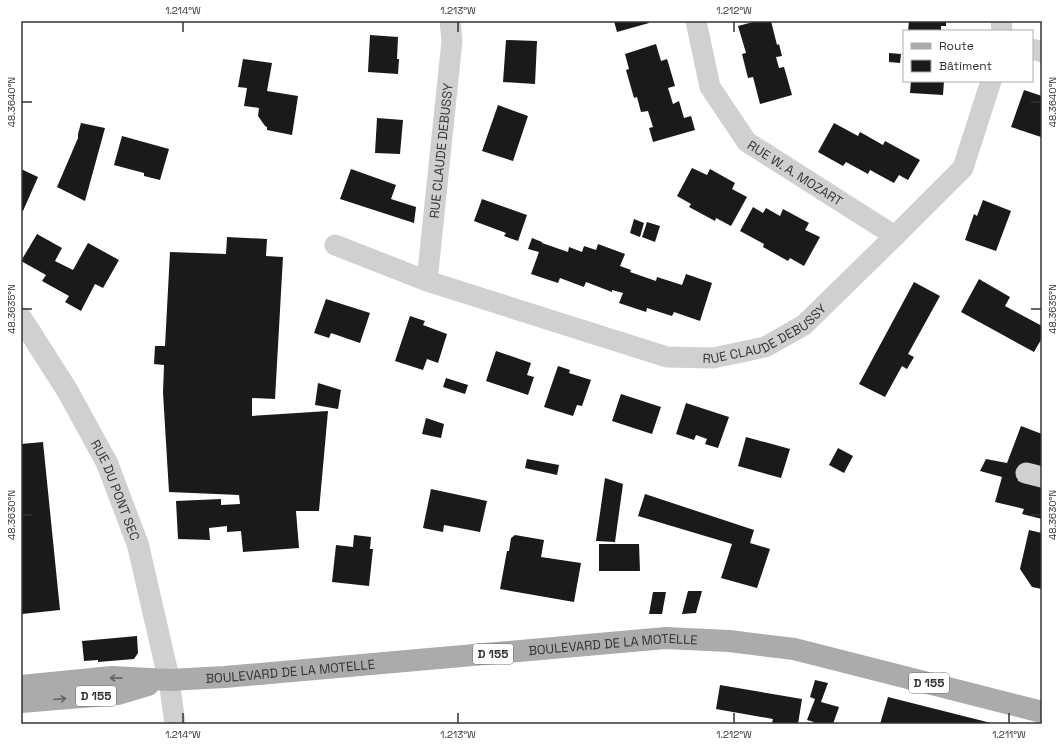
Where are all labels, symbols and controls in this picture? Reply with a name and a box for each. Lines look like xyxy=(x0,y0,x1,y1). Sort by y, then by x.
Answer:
text: 1.214°W xyxy=(165,4,201,17)
text: 1.213°W xyxy=(440,4,476,17)
text: 1.212°W xyxy=(716,4,752,17)
legend xyxy=(903,30,1033,82)
text: Route xyxy=(939,38,974,54)
text: Bâtiment xyxy=(939,58,992,74)
text: 48.3640°N xyxy=(5,77,18,127)
text: 48.3640°N xyxy=(1046,77,1059,127)
street label: RUE CLAUDE DEBUSSY xyxy=(425,82,456,219)
street label: RUE W. A. MOZART xyxy=(744,136,847,210)
text: 48.3635°N xyxy=(5,284,18,334)
text: 48.3635°N xyxy=(1046,284,1059,334)
street label: RUE CLAUDE DEBUSSY xyxy=(702,300,830,367)
street label: RUE DU PONT SEC xyxy=(87,437,144,543)
text: 48.3630°N xyxy=(5,490,18,540)
text: 48.3630°N xyxy=(1046,490,1059,540)
street label: BOULEVARD DE LA MOTELLE xyxy=(527,629,698,659)
road number: D 155 xyxy=(473,644,513,664)
street label: BOULEVARD DE LA MOTELLE xyxy=(205,655,376,687)
road number: D 155 xyxy=(909,673,949,693)
one-way arrow xyxy=(110,674,123,681)
road number: D 155 xyxy=(76,686,116,706)
one-way arrow xyxy=(53,695,66,702)
text: 1.214°W xyxy=(165,728,201,741)
text: 1.213°W xyxy=(440,728,476,741)
text: 1.212°W xyxy=(716,728,752,741)
text: 1.211°W xyxy=(992,728,1026,741)

